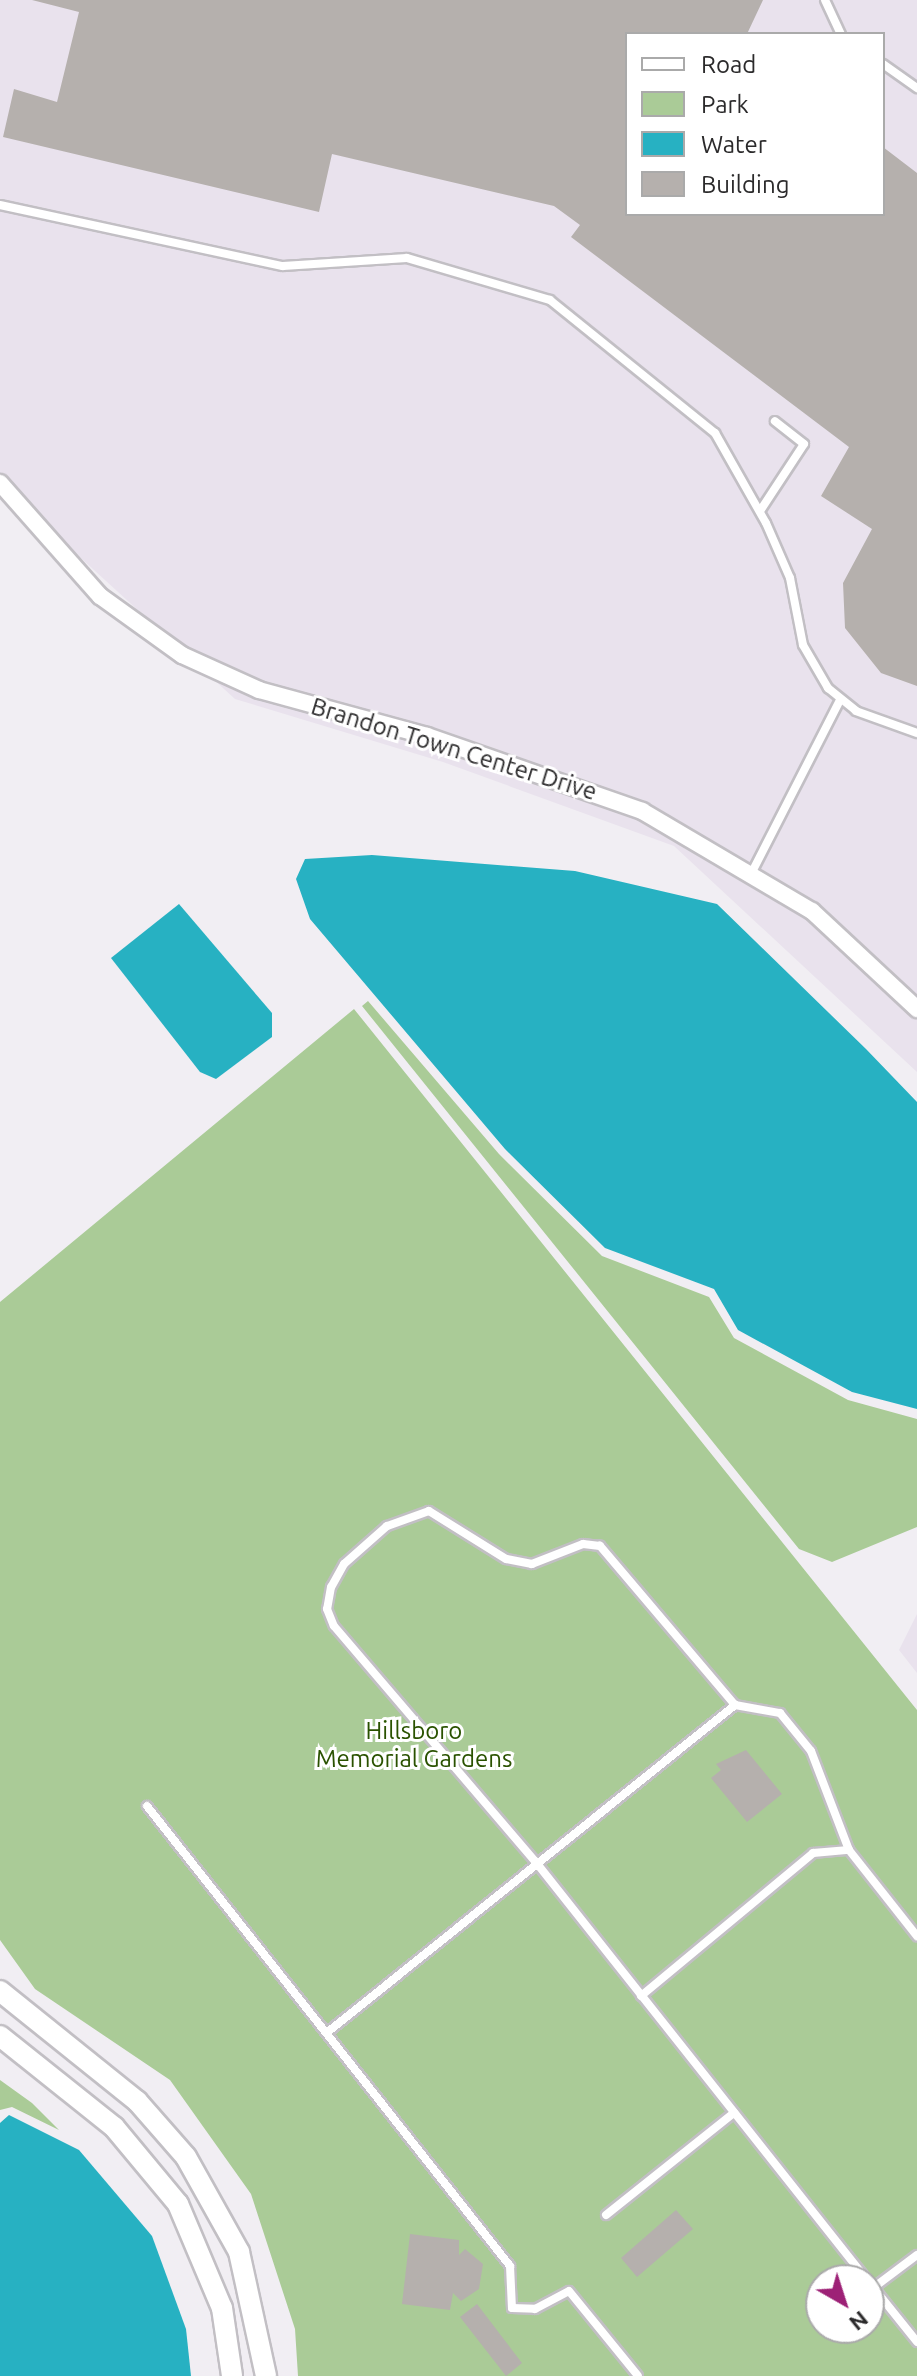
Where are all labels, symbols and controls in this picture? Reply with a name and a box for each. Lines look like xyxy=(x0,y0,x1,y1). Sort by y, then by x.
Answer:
legend xyxy=(625,32,885,216)
text: Road xyxy=(701,51,756,78)
text: Park xyxy=(701,91,749,118)
text: Water xyxy=(701,131,767,158)
text: Building xyxy=(701,171,789,198)
street label: Brandon Town Center Drive xyxy=(308,692,600,806)
park label: Hillsboro Memorial Gardens xyxy=(316,1717,512,1773)
north arrow xyxy=(805,2264,885,2344)
text: N xyxy=(845,2307,873,2336)

